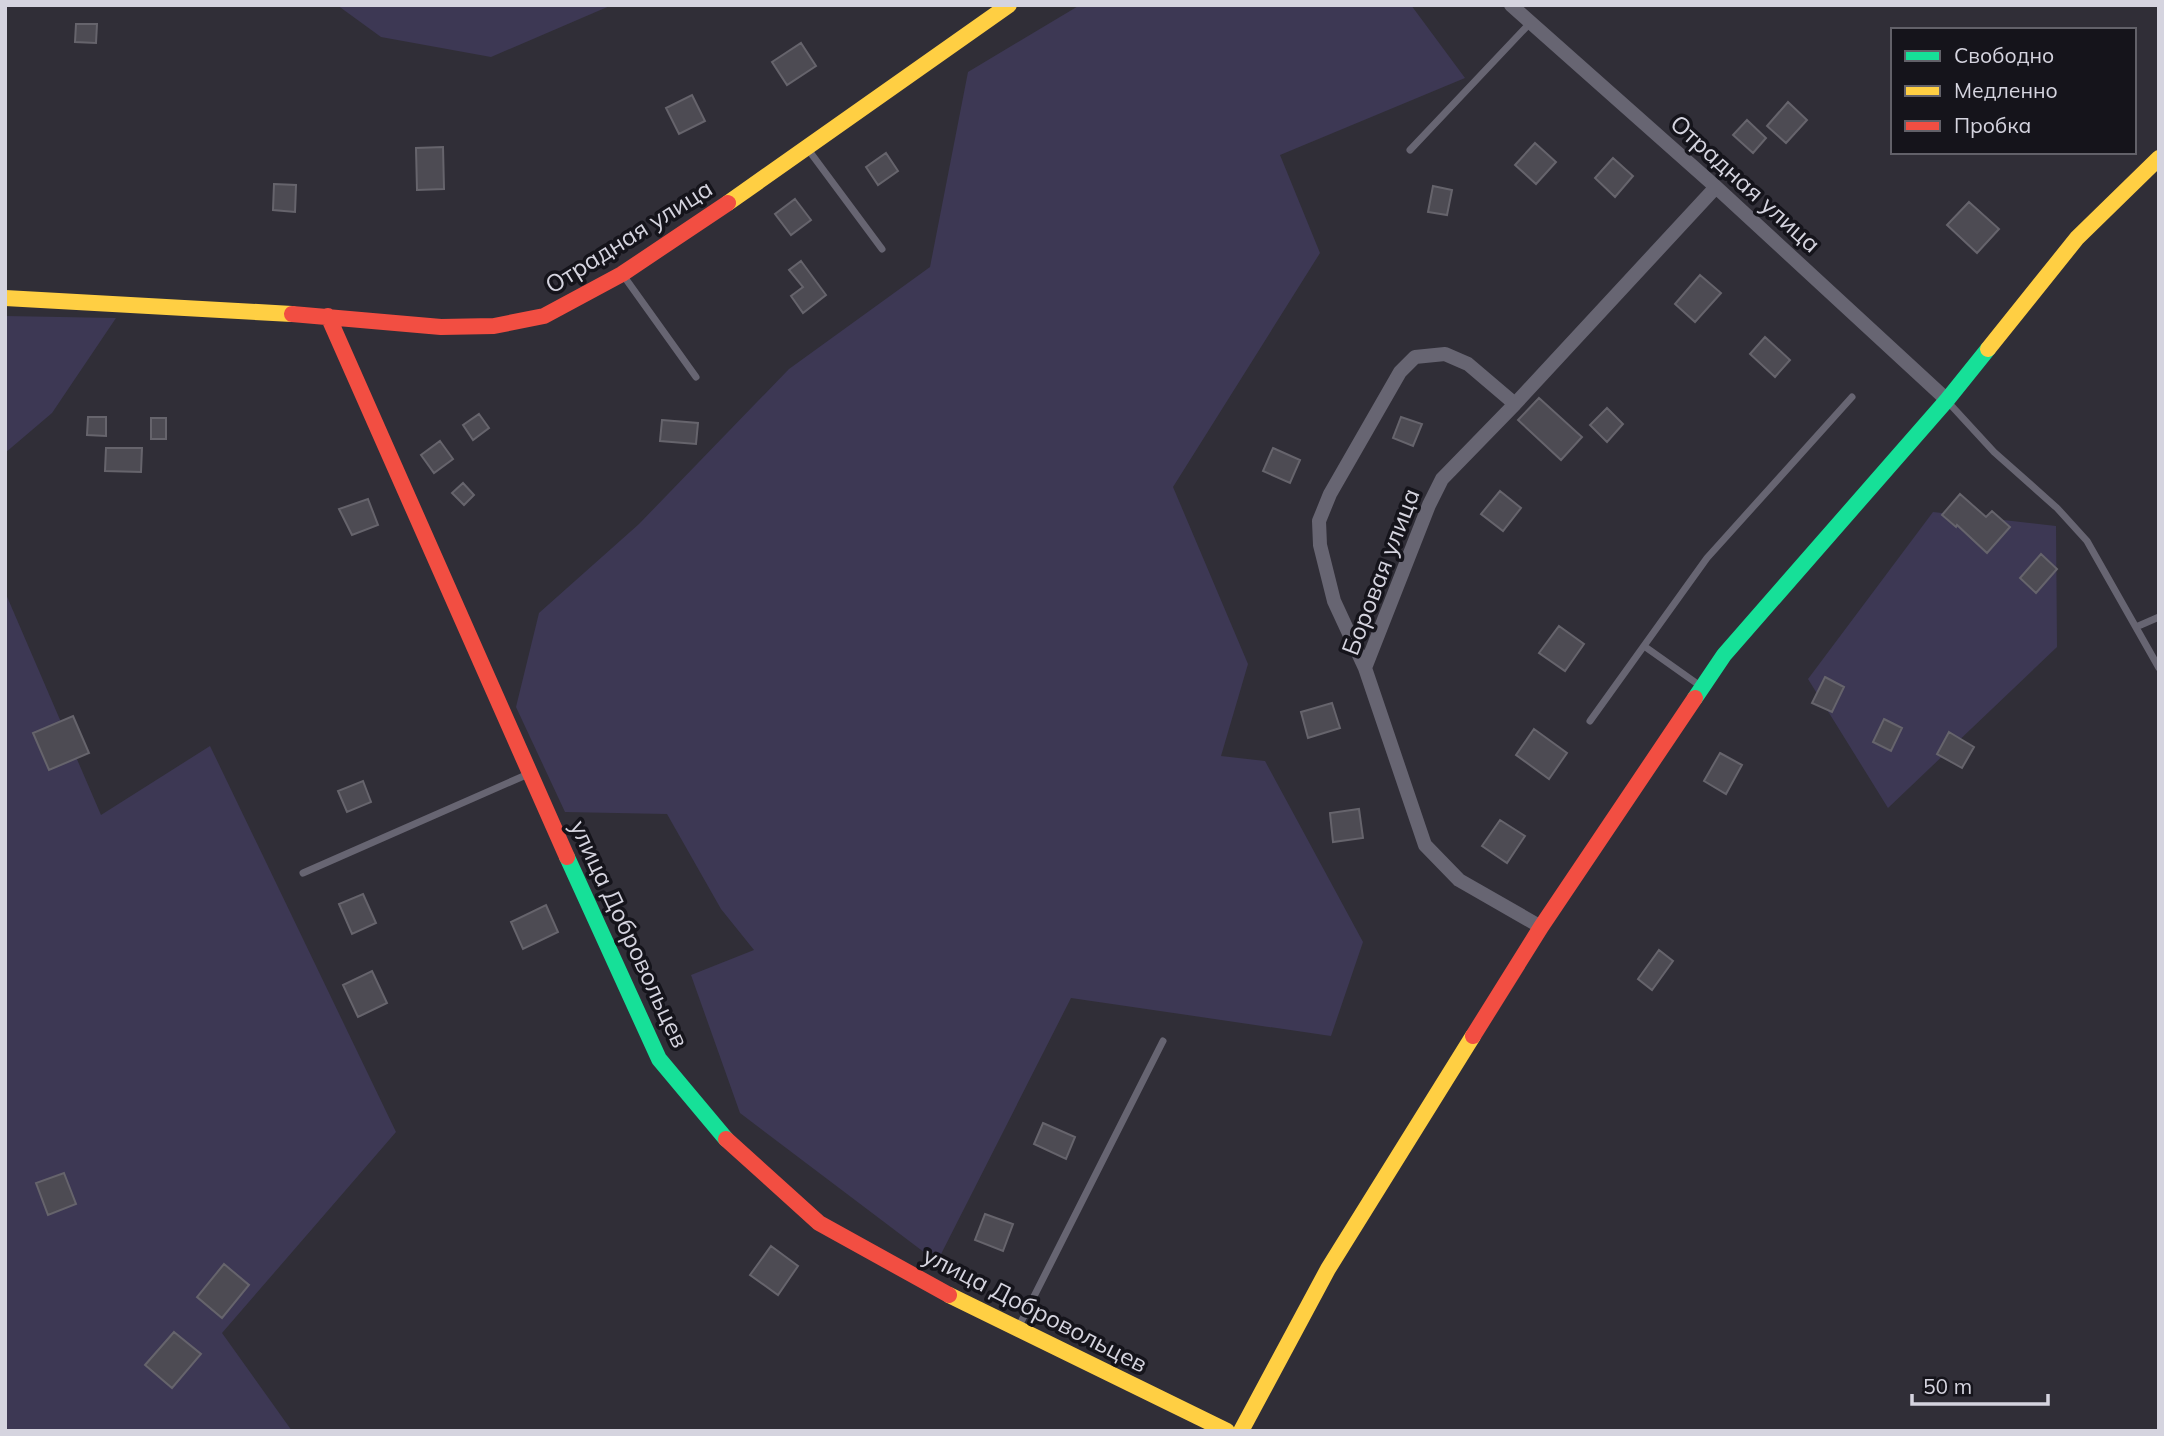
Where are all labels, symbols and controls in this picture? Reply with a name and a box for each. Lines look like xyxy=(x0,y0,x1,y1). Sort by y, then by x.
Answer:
legend xyxy=(1891,28,2136,154)
text: Свободно xyxy=(1954,42,2054,68)
text: Медленно xyxy=(1954,77,2058,103)
street label: Отрадная улица xyxy=(1664,108,1827,259)
text: Пробка xyxy=(1954,112,2031,138)
street label: Отрадная улица xyxy=(539,173,718,300)
street label: Боровая улица xyxy=(1334,484,1426,659)
street label: улица Добровольцев xyxy=(564,815,696,1052)
street label: улица Добровольцев xyxy=(918,1240,1153,1379)
scale bar xyxy=(1912,1362,2048,1406)
text: 50 m xyxy=(1923,1373,1972,1399)

